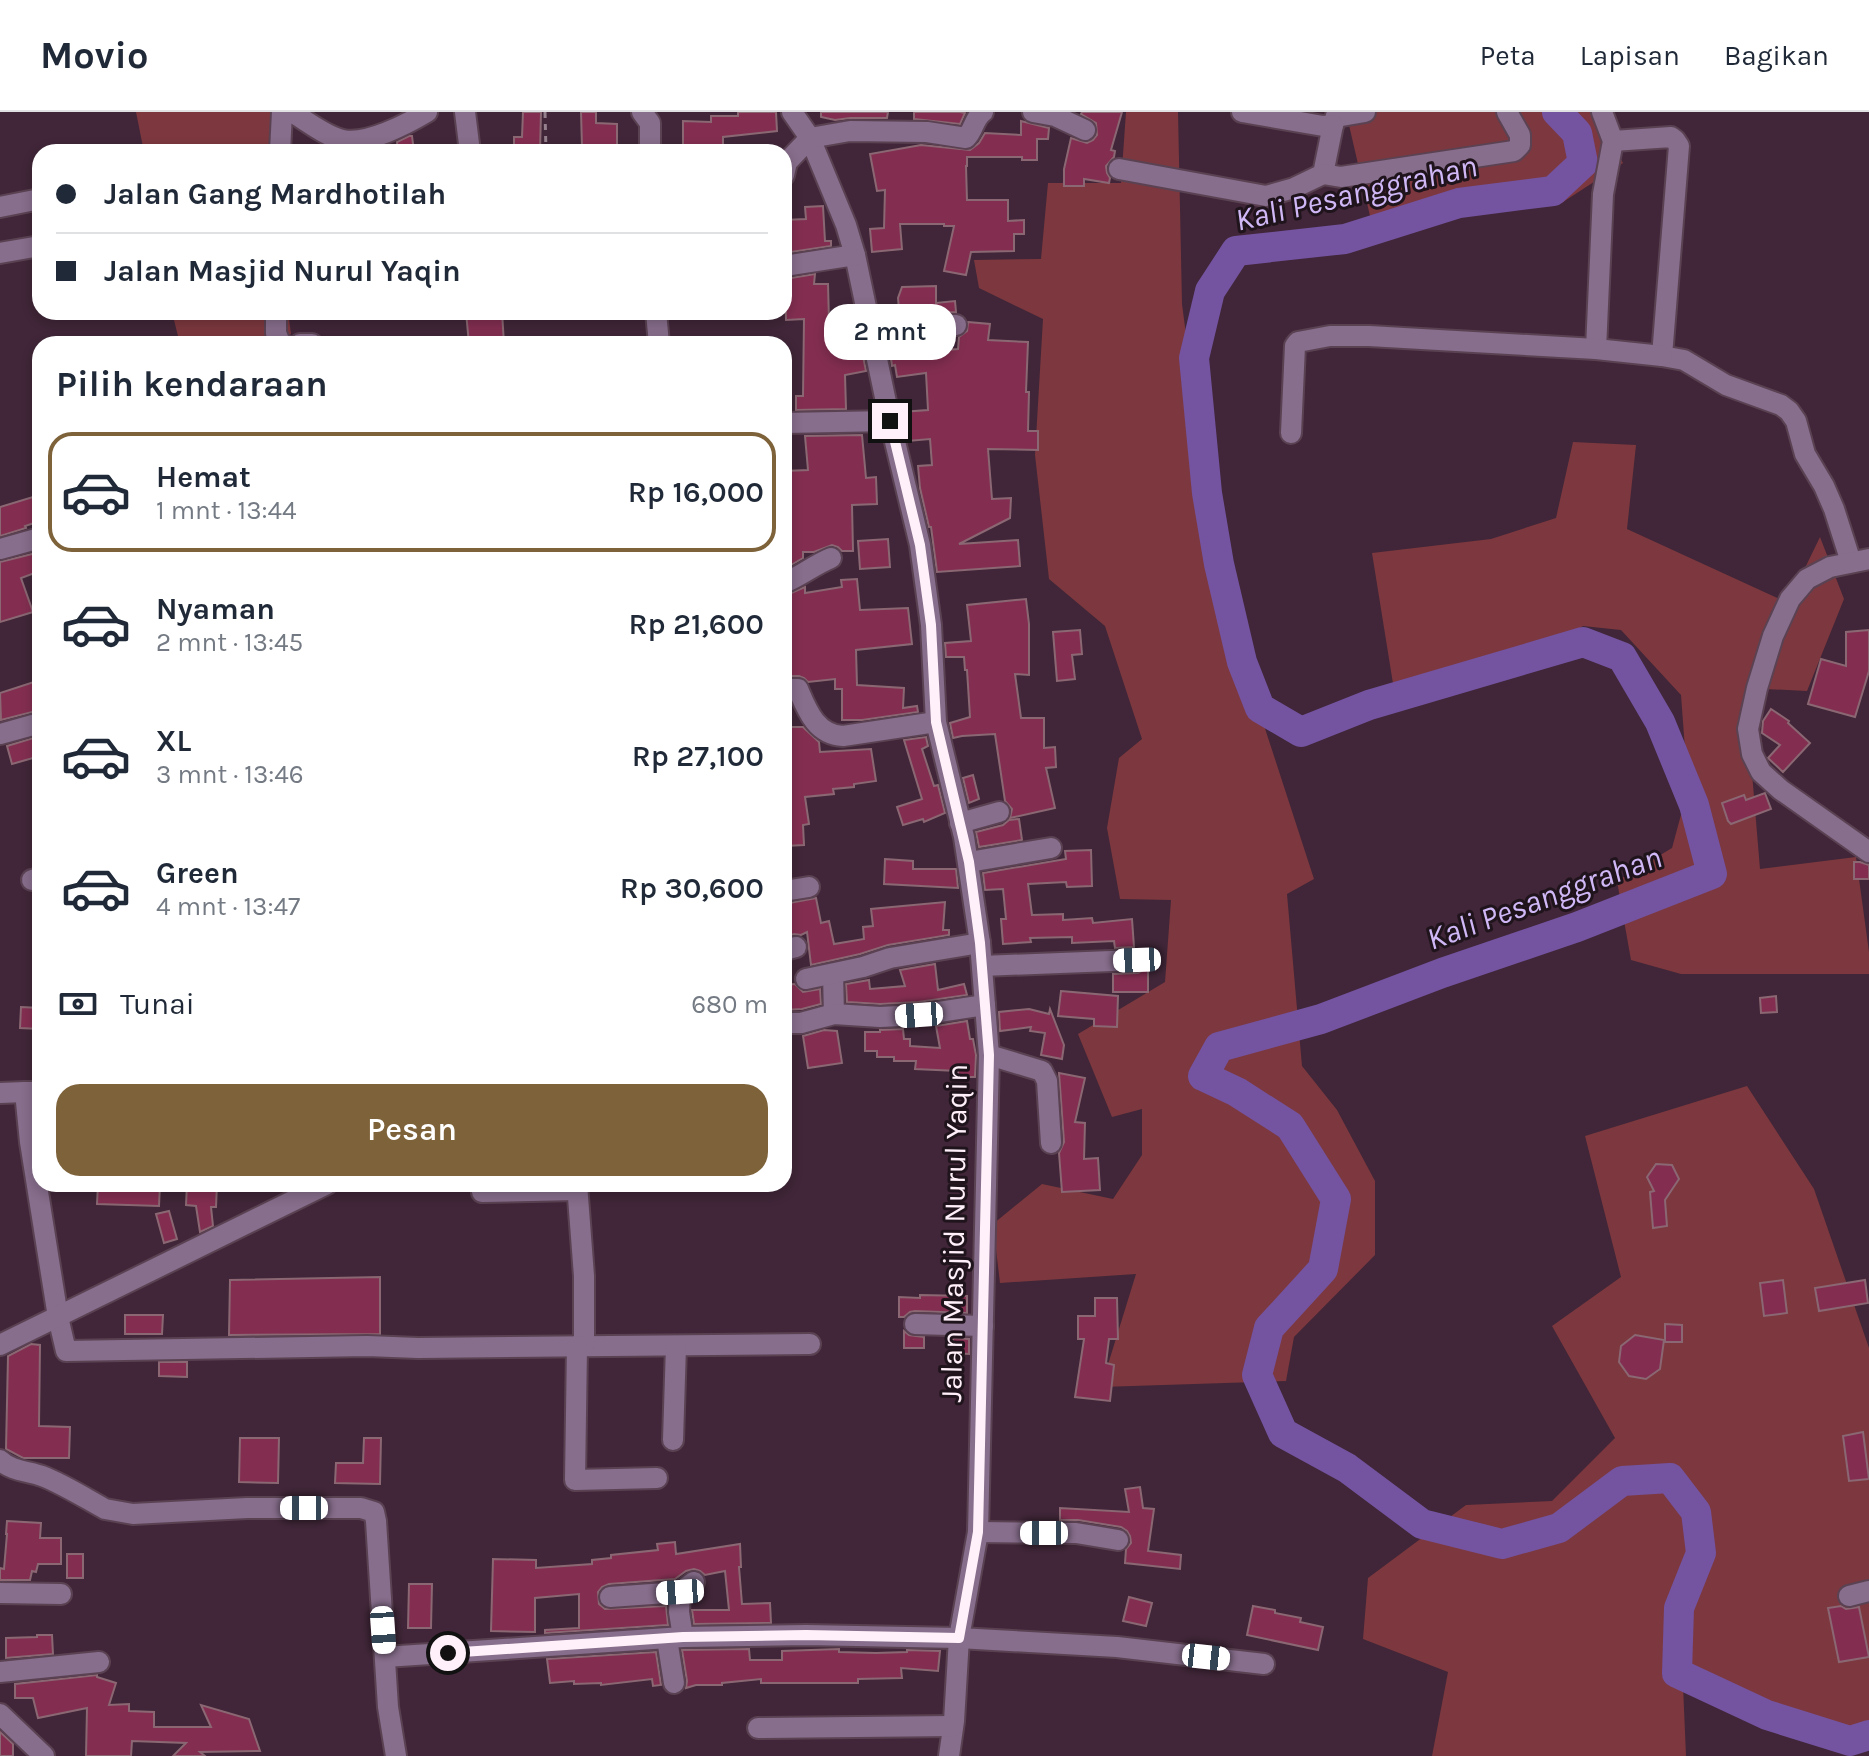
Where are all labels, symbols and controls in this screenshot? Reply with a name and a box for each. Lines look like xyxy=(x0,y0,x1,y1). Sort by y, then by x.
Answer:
text: Movio xyxy=(40,33,148,78)
text: Peta xyxy=(1480,39,1536,72)
text: Lapisan xyxy=(1580,39,1680,72)
text: Bagikan xyxy=(1724,39,1829,72)
water label: Kali Pesanggrahan xyxy=(1231,147,1481,239)
text: Jalan Gang Mardhotilah xyxy=(104,176,446,212)
text: Jalan Masjid Nurul Yaqin xyxy=(104,253,461,289)
callout: 2 mnt xyxy=(824,305,956,361)
text: 2 mnt xyxy=(854,316,926,347)
text: Pilih kendaraan xyxy=(56,363,328,405)
route end xyxy=(872,403,908,439)
icon: car xyxy=(60,456,132,528)
text: Hemat xyxy=(156,459,251,495)
text: Rp 16,000 xyxy=(628,474,764,510)
text: 1 mnt · 13:44 xyxy=(156,495,297,526)
icon: car xyxy=(60,588,132,660)
text: Nyaman xyxy=(156,591,275,627)
text: Rp 21,600 xyxy=(628,606,764,642)
text: 2 mnt · 13:45 xyxy=(156,627,303,658)
icon: car xyxy=(60,720,132,792)
text: XL xyxy=(156,723,191,759)
text: Rp 27,100 xyxy=(632,738,764,774)
text: 3 mnt · 13:46 xyxy=(156,759,304,790)
water label: Kali Pesanggrahan xyxy=(1422,838,1666,958)
icon: car xyxy=(60,852,132,924)
text: Green xyxy=(156,855,239,891)
text: Rp 30,600 xyxy=(620,870,764,906)
text: 4 mnt · 13:47 xyxy=(156,891,300,922)
car xyxy=(1113,947,1161,973)
icon: cash xyxy=(56,982,100,1026)
text: Tunai xyxy=(120,986,195,1022)
text: 680 m xyxy=(691,989,768,1020)
car xyxy=(894,1001,944,1029)
street label: Jalan Masjid Nurul Yaqin xyxy=(933,1063,975,1403)
button: Pesan xyxy=(56,1084,768,1176)
car xyxy=(280,1496,328,1520)
car xyxy=(1020,1521,1068,1545)
car xyxy=(655,1578,705,1606)
car xyxy=(369,1605,397,1655)
route start xyxy=(430,1635,466,1671)
car xyxy=(1181,1643,1231,1671)

